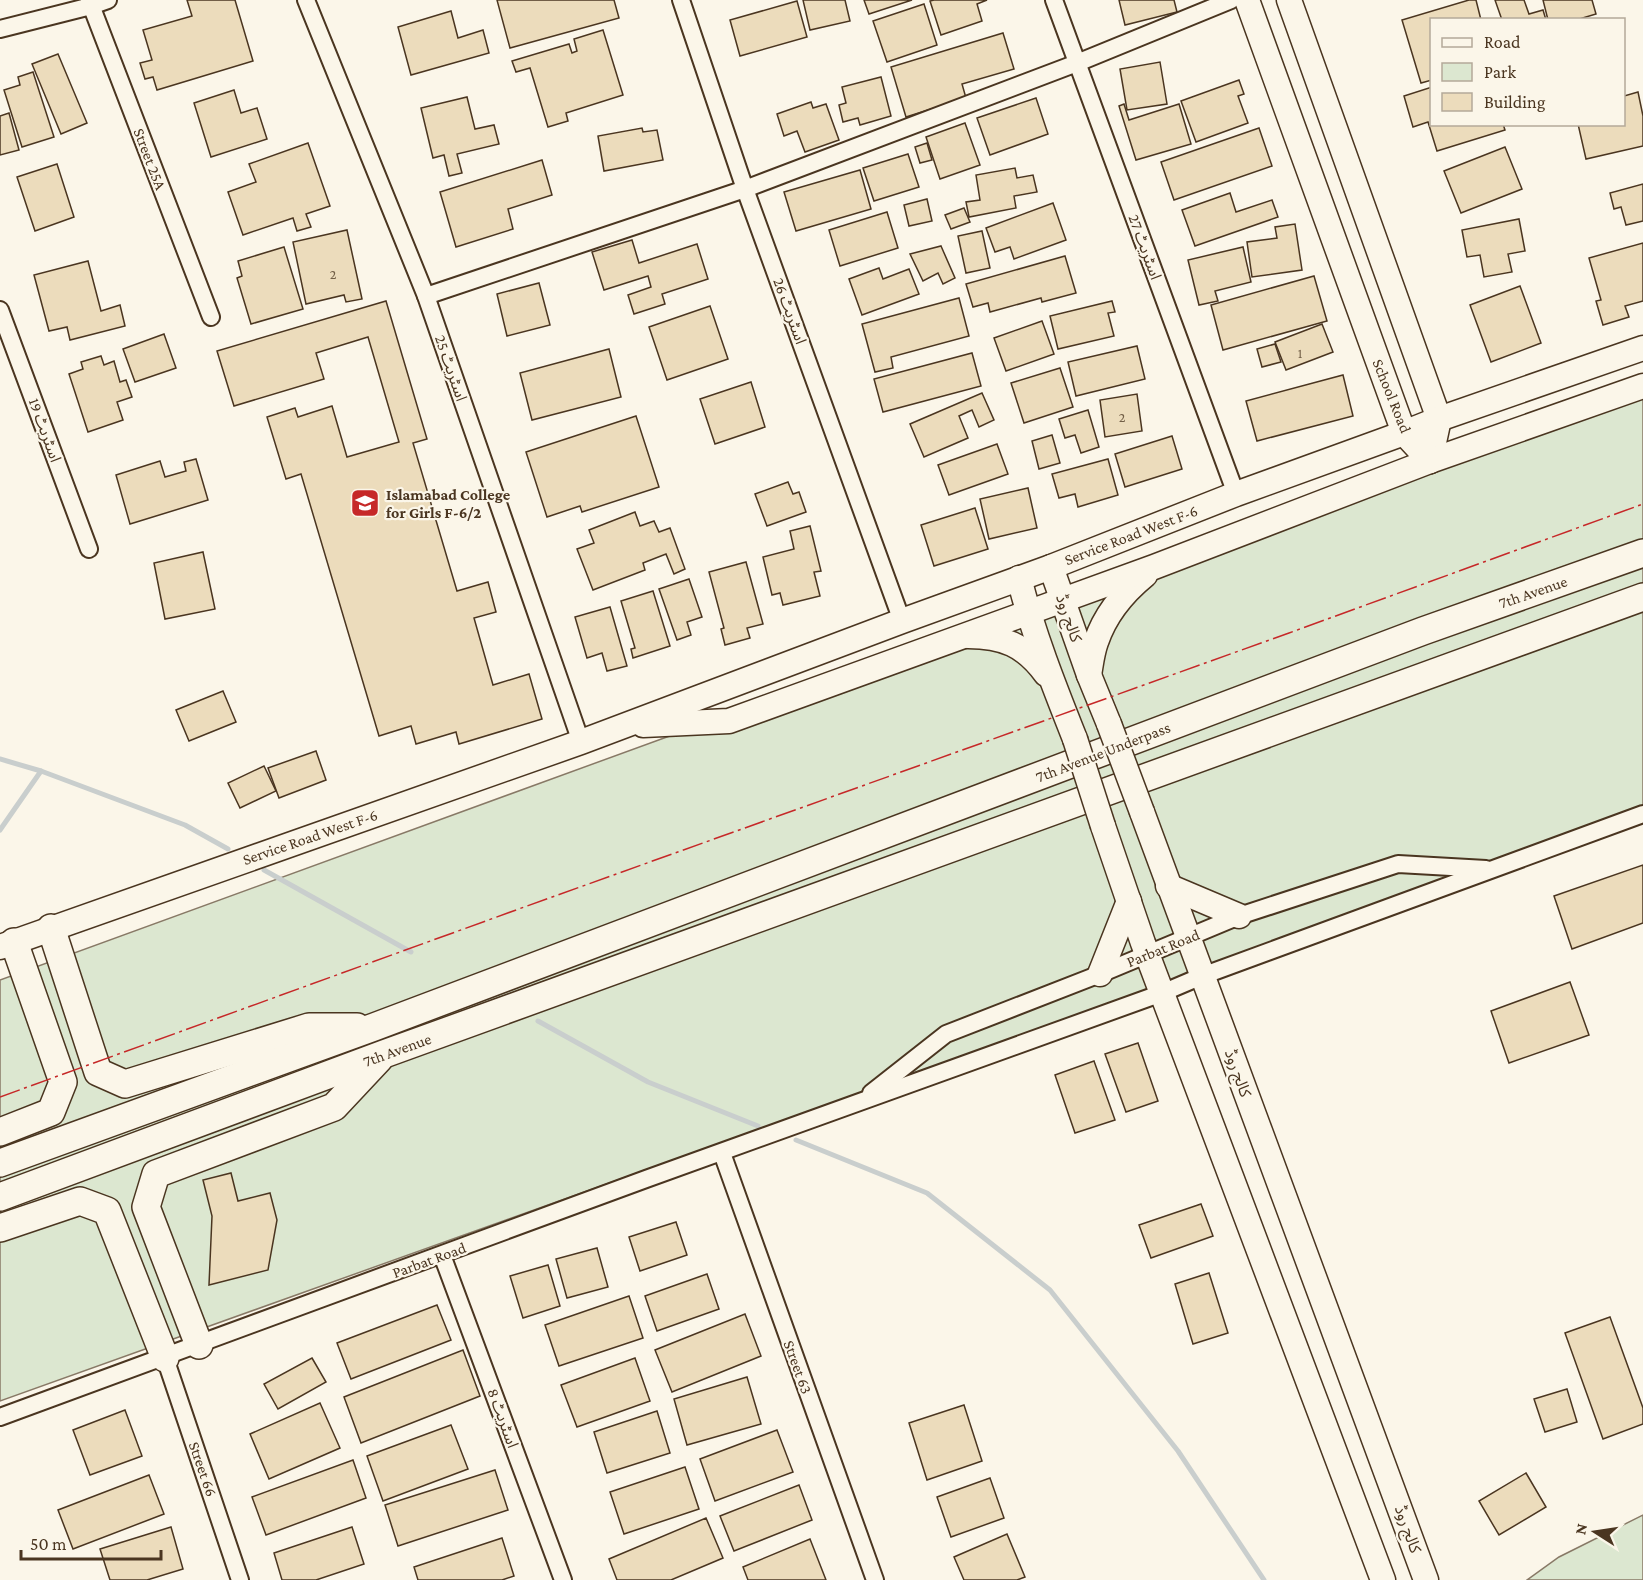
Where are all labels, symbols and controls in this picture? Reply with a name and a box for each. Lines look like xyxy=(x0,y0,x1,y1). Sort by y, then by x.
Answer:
legend xyxy=(1430,18,1625,126)
text: Road xyxy=(1484,32,1521,52)
text: Park xyxy=(1484,62,1516,82)
text: Building xyxy=(1484,92,1546,112)
street label: Street 25A xyxy=(131,126,170,193)
street label: اسٹریٹ 27 xyxy=(1124,212,1165,282)
house number: 2 xyxy=(330,266,337,282)
street label: اسٹریٹ 26 xyxy=(769,276,810,347)
street label: اسٹریٹ 25 xyxy=(431,333,470,404)
house number: 1 xyxy=(1298,345,1303,361)
street label: School Road xyxy=(1369,357,1415,436)
street label: اسٹریٹ 19 xyxy=(25,396,64,465)
house number: 2 xyxy=(1119,409,1126,425)
place label: Islamabad College for Girls F-6/2 xyxy=(386,486,511,521)
school or university icon: Islamabad College for Girls F-6/2 xyxy=(349,487,381,519)
street label: Service Road West F-6 xyxy=(1062,502,1200,568)
street label: 7th Avenue xyxy=(1497,572,1569,612)
street label: کالج روڈ xyxy=(1049,592,1086,646)
street label: 7th Avenue Underpass xyxy=(1033,718,1173,786)
street label: Service Road West F-6 xyxy=(240,806,380,868)
street label: Parbat Road xyxy=(1124,925,1202,970)
street label: 7th Avenue xyxy=(361,1030,433,1070)
street label: کالج روڈ xyxy=(1218,1047,1255,1101)
street label: Parbat Road xyxy=(390,1239,469,1281)
street label: Street 63 xyxy=(780,1338,816,1396)
street label: اسٹریٹ 8 xyxy=(483,1386,522,1450)
street label: Street 66 xyxy=(186,1439,220,1499)
north arrow xyxy=(1565,1502,1625,1562)
street label: کالج روڈ xyxy=(1388,1503,1425,1557)
text: N xyxy=(1571,1522,1590,1536)
scale bar xyxy=(21,1523,160,1561)
text: 50 m xyxy=(30,1534,67,1554)

